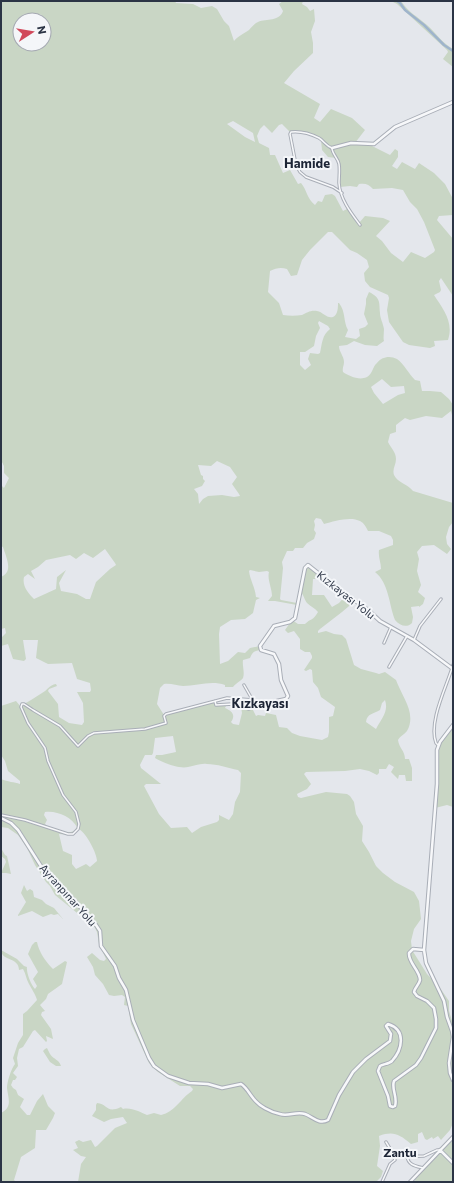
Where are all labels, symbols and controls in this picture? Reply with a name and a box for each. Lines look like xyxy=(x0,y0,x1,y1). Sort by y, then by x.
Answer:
north arrow xyxy=(12,12,52,52)
text: N xyxy=(35,24,49,35)
district label: Hamide xyxy=(284,155,330,171)
street label: Kızkayası Yolu xyxy=(315,568,378,621)
district label: Kızkayası xyxy=(231,695,289,711)
street label: Ayranpınar Yolu xyxy=(37,861,100,928)
district label: Zantu xyxy=(383,1145,417,1159)

